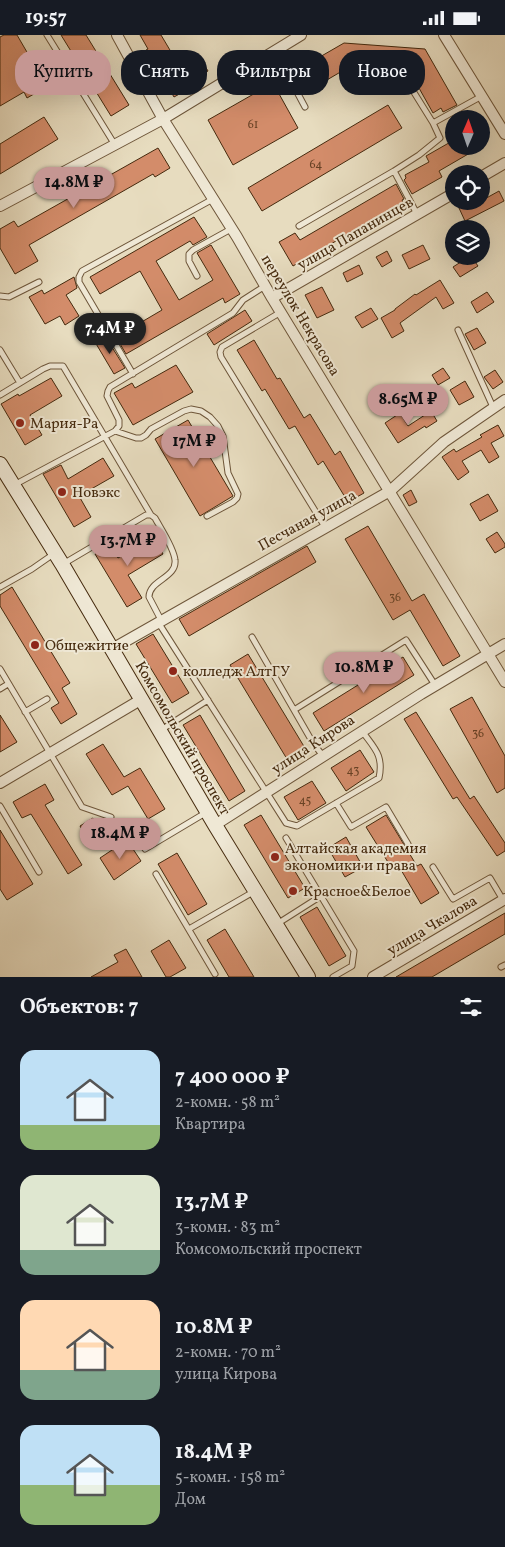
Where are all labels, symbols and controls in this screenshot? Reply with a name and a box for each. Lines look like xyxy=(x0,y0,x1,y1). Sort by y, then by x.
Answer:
text: 19:57 xyxy=(25,5,67,31)
chip: Купить xyxy=(15,50,111,95)
chip: Снять xyxy=(121,50,207,95)
chip: Фильтры xyxy=(217,50,329,95)
chip: Новое xyxy=(339,50,425,95)
north arrow xyxy=(445,110,490,155)
map controls xyxy=(445,110,490,265)
house number: 61 xyxy=(248,117,258,133)
house number: 64 xyxy=(310,157,322,173)
button: locate xyxy=(445,165,490,210)
pin: 14.8M ₽ xyxy=(28,167,120,209)
text: 14.8M ₽ xyxy=(44,172,104,194)
street label: улица Папанинцев xyxy=(294,192,418,276)
button: layers xyxy=(445,220,490,265)
street label: переулок Некрасова xyxy=(255,251,344,381)
pin: 7.4M ₽ xyxy=(69,313,151,355)
text: 7.4M ₽ xyxy=(85,318,135,340)
pin: 8.65M ₽ xyxy=(362,383,454,426)
text: 8.65M ₽ xyxy=(378,389,438,411)
place label: Мария-Ра xyxy=(30,414,99,435)
marker: Мария-Ра xyxy=(14,417,26,429)
pin: 17M ₽ xyxy=(159,425,229,468)
text: 17M ₽ xyxy=(172,431,216,453)
place label: Новэкс xyxy=(72,483,120,504)
marker: Новэкс xyxy=(56,486,68,498)
street label: Песчаная улица xyxy=(255,486,361,557)
pin: 13.7M ₽ xyxy=(82,525,174,567)
text: 13.7M ₽ xyxy=(100,530,156,552)
house number: 36 xyxy=(389,590,401,606)
place label: Общежитие xyxy=(45,636,129,657)
marker: Общежитие xyxy=(29,639,41,651)
pin: 10.8M ₽ xyxy=(318,651,410,694)
text: 10.8M ₽ xyxy=(334,657,394,679)
street label: Комсомольский проспект xyxy=(129,658,235,820)
place label: колледж АлтГУ xyxy=(183,662,290,683)
marker: колледж АлтГУ xyxy=(167,665,179,677)
street label: улица Кирова xyxy=(268,710,360,780)
house number: 36 xyxy=(472,726,484,742)
house number: 43 xyxy=(347,763,359,779)
house number: 45 xyxy=(299,793,312,809)
pin: 18.4M ₽ xyxy=(74,817,166,860)
text: 18.4M ₽ xyxy=(91,823,149,845)
place label: Алтайская академия экономики и права xyxy=(285,839,427,877)
marker: Алтайская академия экономики и права xyxy=(269,851,281,863)
place label: Красное&Белое xyxy=(303,882,411,903)
marker: Красное&Белое xyxy=(287,885,299,897)
street label: улица Чкалова xyxy=(384,891,482,962)
text: Объектов: 7 xyxy=(20,993,139,1022)
icon: filters xyxy=(457,993,485,1021)
text: 7 400 000 ₽ xyxy=(175,1063,290,1092)
icon: home xyxy=(60,1070,120,1130)
text: 2-комн. · 58 m² xyxy=(175,1092,280,1114)
text: Квартира xyxy=(175,1114,245,1136)
text: 13.7M ₽ xyxy=(175,1188,248,1217)
icon: home xyxy=(60,1195,120,1255)
text: 3-комн. · 83 m² xyxy=(175,1217,280,1239)
text: Комсомольский проспект xyxy=(175,1239,362,1261)
text: 10.8M ₽ xyxy=(175,1313,253,1342)
icon: home xyxy=(60,1320,120,1380)
text: 2-комн. · 70 m² xyxy=(175,1342,281,1364)
text: улица Кирова xyxy=(175,1364,277,1386)
text: 18.4M ₽ xyxy=(175,1438,252,1467)
icon: home xyxy=(60,1445,120,1505)
text: 5-комн. · 158 m² xyxy=(175,1467,285,1489)
text: Дом xyxy=(175,1489,206,1511)

